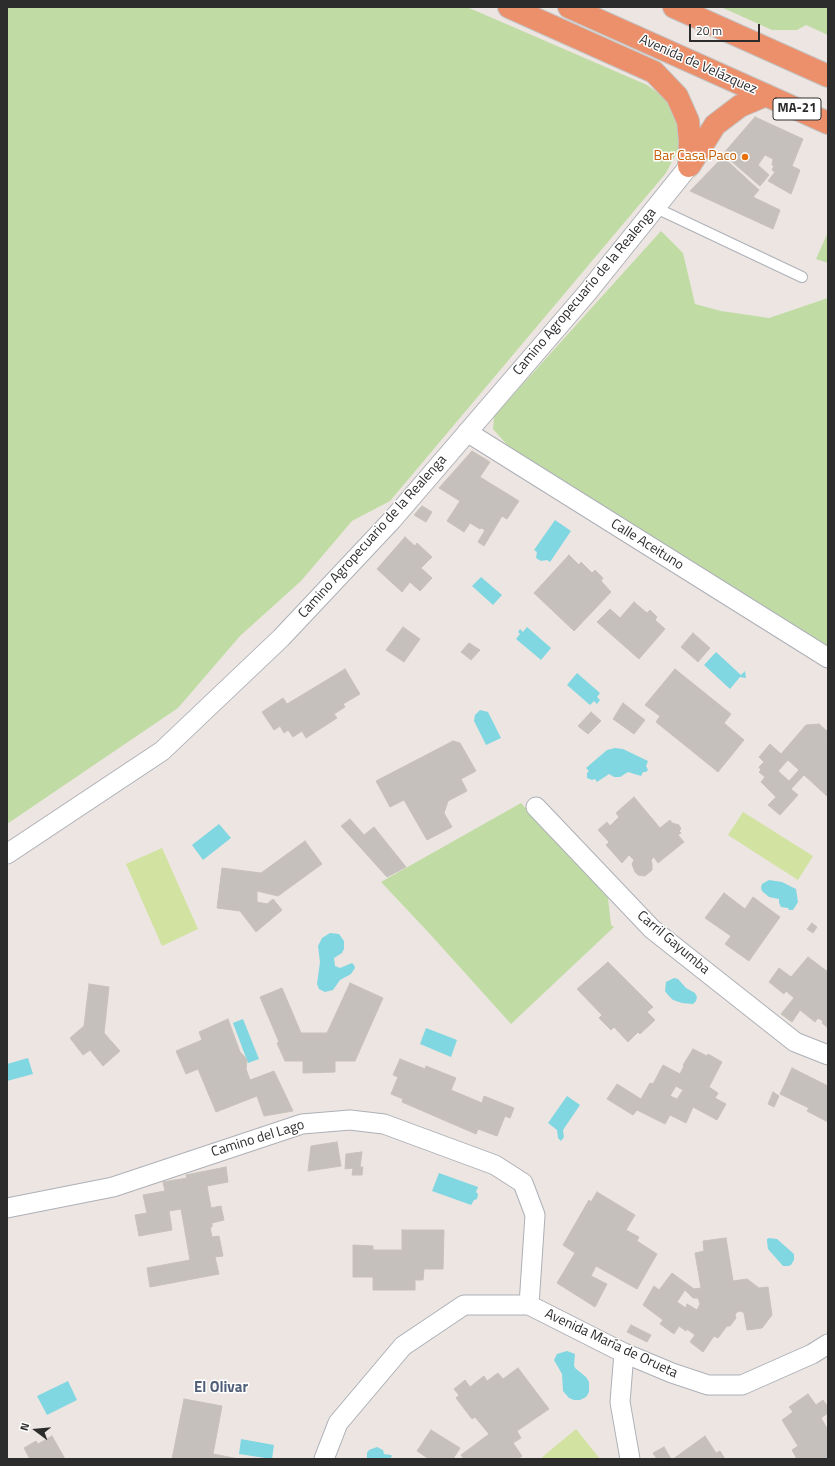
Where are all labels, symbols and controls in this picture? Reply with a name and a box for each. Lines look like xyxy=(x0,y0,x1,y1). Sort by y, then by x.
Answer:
scale bar xyxy=(691,16,762,42)
text: 20 m xyxy=(696,21,722,40)
street label: Avenida de Velázquez xyxy=(637,32,759,98)
road number: MA-21 xyxy=(773,98,821,120)
place label: Bar Casa Paco xyxy=(654,149,737,165)
marker: Bar Casa Paco xyxy=(740,152,750,162)
street label: Camino Agropecuario de la Realenga xyxy=(510,205,660,379)
street label: Camino Agropecuario de la Realenga xyxy=(295,452,451,622)
street label: Calle Aceituno xyxy=(607,516,687,574)
street label: Carril Gayumba xyxy=(633,908,713,978)
street label: Camino del Lago xyxy=(209,1117,307,1161)
street label: Avenida María de Orueta xyxy=(542,1306,680,1382)
district label: El Olivar xyxy=(194,1379,248,1397)
north arrow xyxy=(16,1410,56,1450)
text: N xyxy=(16,1421,33,1433)

